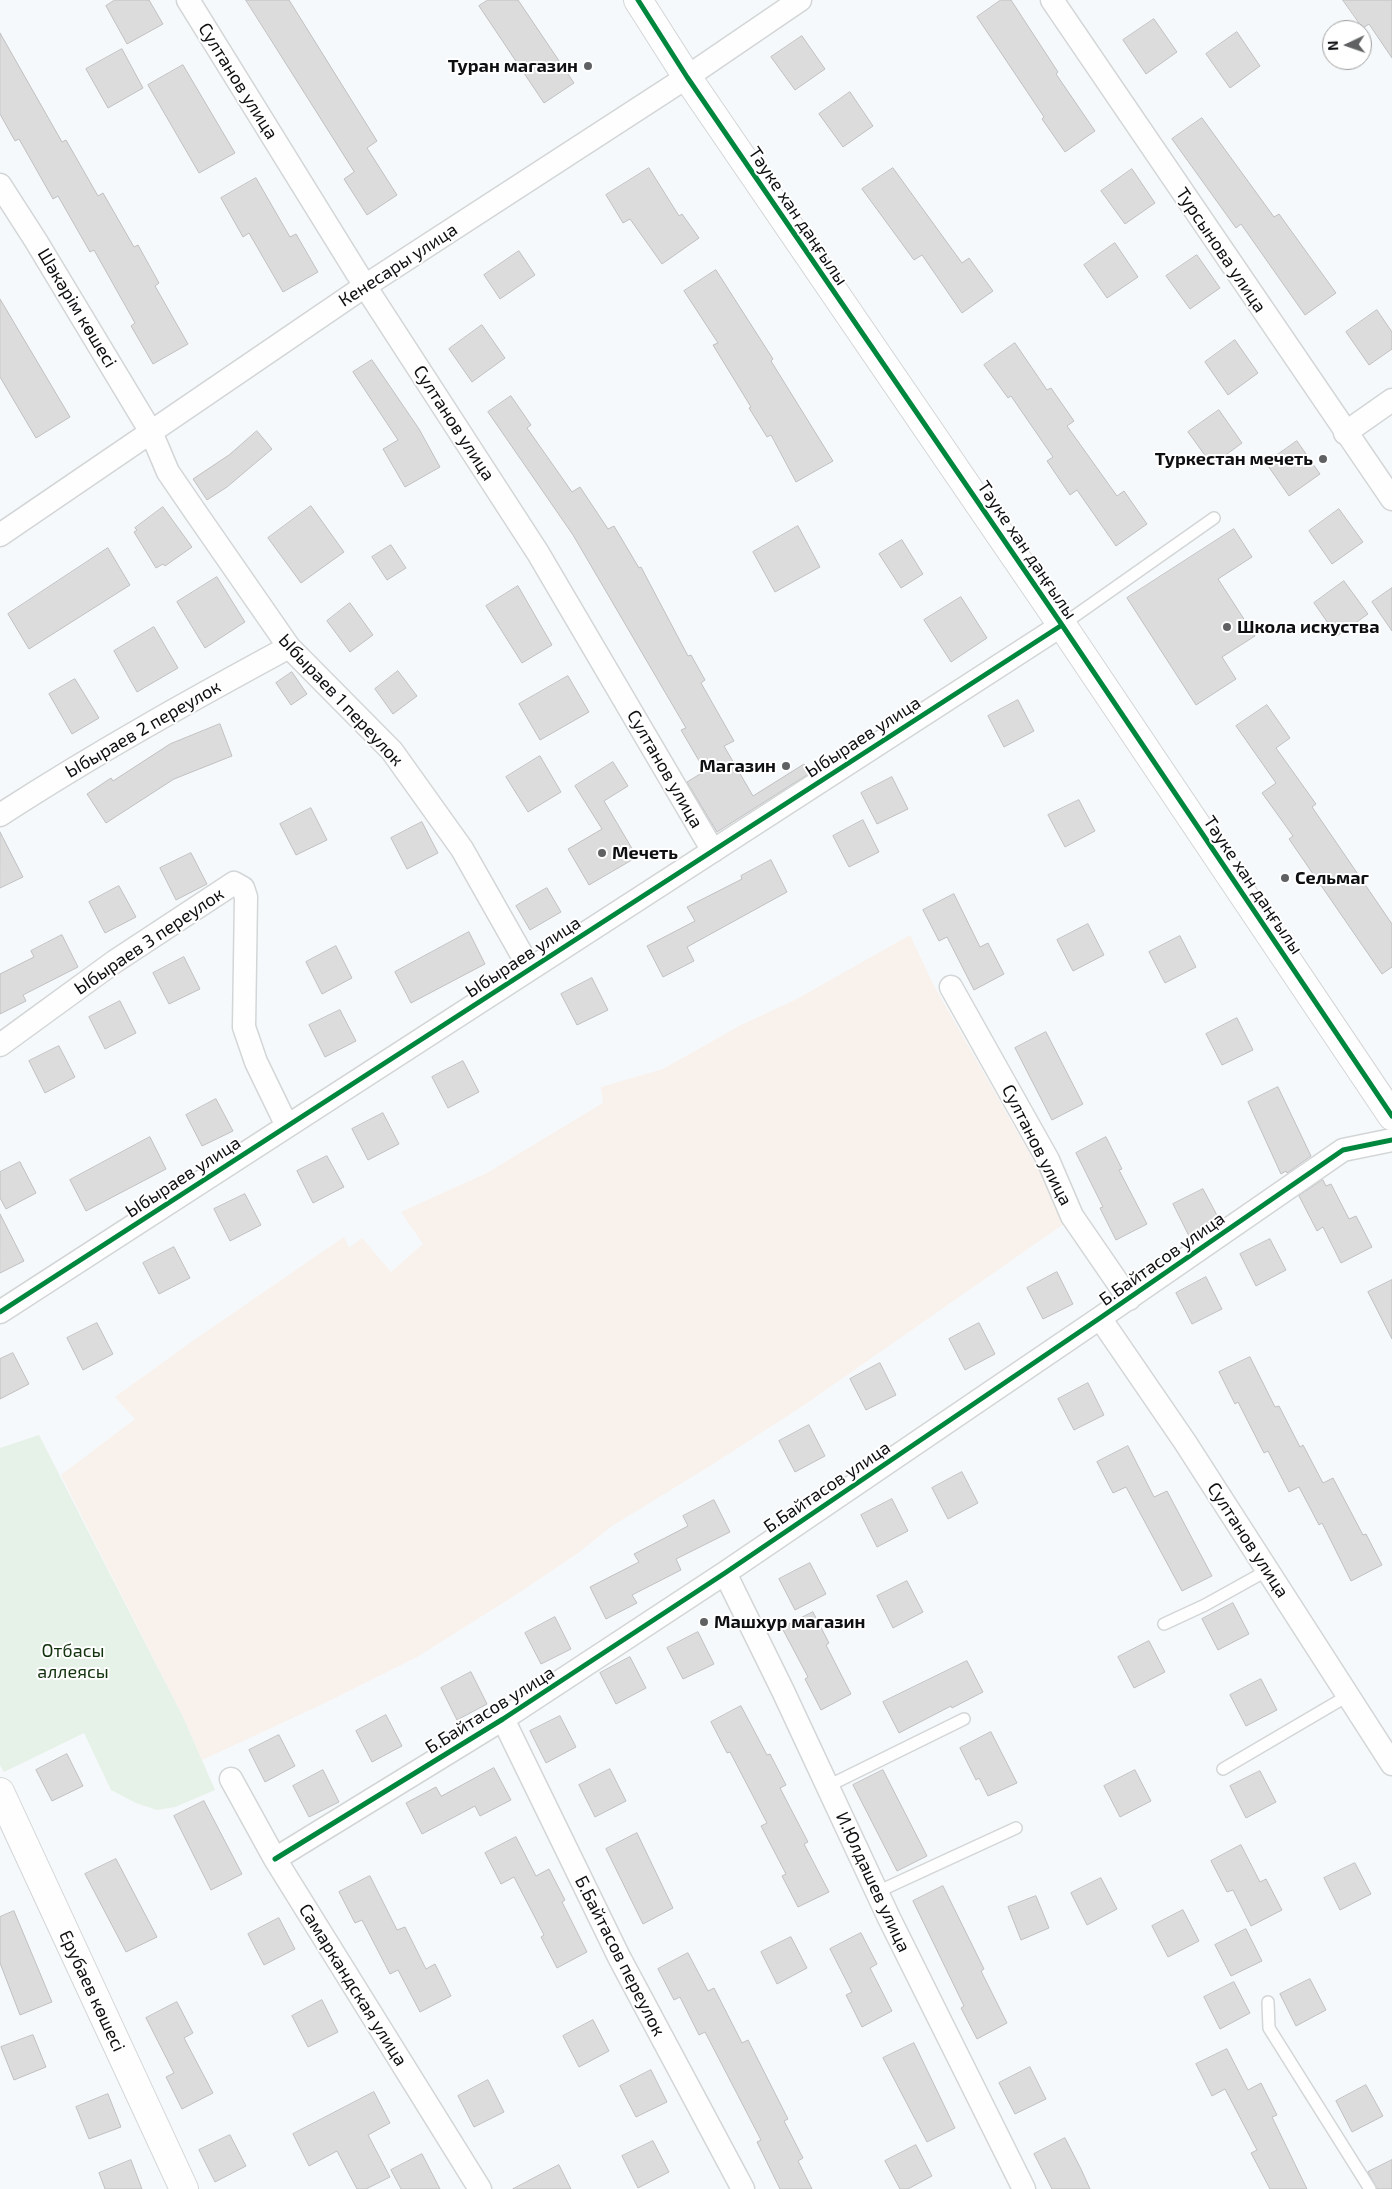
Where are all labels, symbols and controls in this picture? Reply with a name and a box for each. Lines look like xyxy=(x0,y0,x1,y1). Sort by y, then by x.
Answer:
street label: Султанов улица xyxy=(194,19,282,143)
north arrow xyxy=(1322,20,1372,70)
text: N xyxy=(1324,40,1341,51)
place label: Туран магазин xyxy=(448,55,578,77)
marker: Туран магазин xyxy=(582,60,594,72)
street label: Тәуке хан даңғылы xyxy=(744,143,852,289)
street label: Турсынова улица xyxy=(1171,183,1271,317)
street label: Кенесары улица xyxy=(335,219,461,311)
street label: Шәкәрім көшесі xyxy=(33,244,121,372)
street label: Султанов улица xyxy=(409,361,499,485)
place label: Туркестан мечеть xyxy=(1155,448,1313,470)
marker: Туркестан мечеть xyxy=(1317,453,1329,465)
street label: Тәуке хан даңғылы xyxy=(973,477,1081,623)
place label: Школа искуства xyxy=(1237,616,1379,638)
marker: Школа искуства xyxy=(1221,621,1233,633)
street label: Ыбыраев 1 переулок xyxy=(274,629,408,771)
street label: Ыбыраев 2 переулок xyxy=(61,676,225,782)
street label: Ыбыраев улица xyxy=(801,692,925,782)
street label: Султанов улица xyxy=(622,706,708,832)
place label: Магазин xyxy=(699,755,776,777)
marker: Магазин xyxy=(780,760,792,772)
street label: Тәуке хан даңғылы xyxy=(1199,812,1307,958)
place label: Мечеть xyxy=(612,842,678,864)
marker: Мечеть xyxy=(596,847,608,859)
place label: Сельмаг xyxy=(1295,867,1369,889)
marker: Сельмаг xyxy=(1279,872,1291,884)
street label: Ыбыраев 3 переулок xyxy=(70,883,228,999)
street label: Ыбыраев улица xyxy=(461,912,585,1002)
street label: Султанов улица xyxy=(997,1081,1077,1209)
street label: Ыбыраев улица xyxy=(121,1132,245,1222)
street label: Б.Байтасов улица xyxy=(1095,1208,1229,1310)
street label: Б.Байтасов улица xyxy=(760,1437,894,1537)
street label: Султанов улица xyxy=(1203,1478,1293,1602)
place label: Машхур магазин xyxy=(714,1611,865,1633)
marker: Машхур магазин xyxy=(698,1616,710,1628)
park label: Отбасы аллеясы xyxy=(37,1640,109,1682)
street label: Б.Байтасов улица xyxy=(421,1662,559,1758)
street label: И.Юлдашев улица xyxy=(831,1808,915,1956)
street label: Б.Байтасов переулок xyxy=(570,1872,670,2040)
street label: Самаркандская улица xyxy=(294,1900,412,2070)
street label: Ерубаев көшесі xyxy=(54,1927,130,2055)

